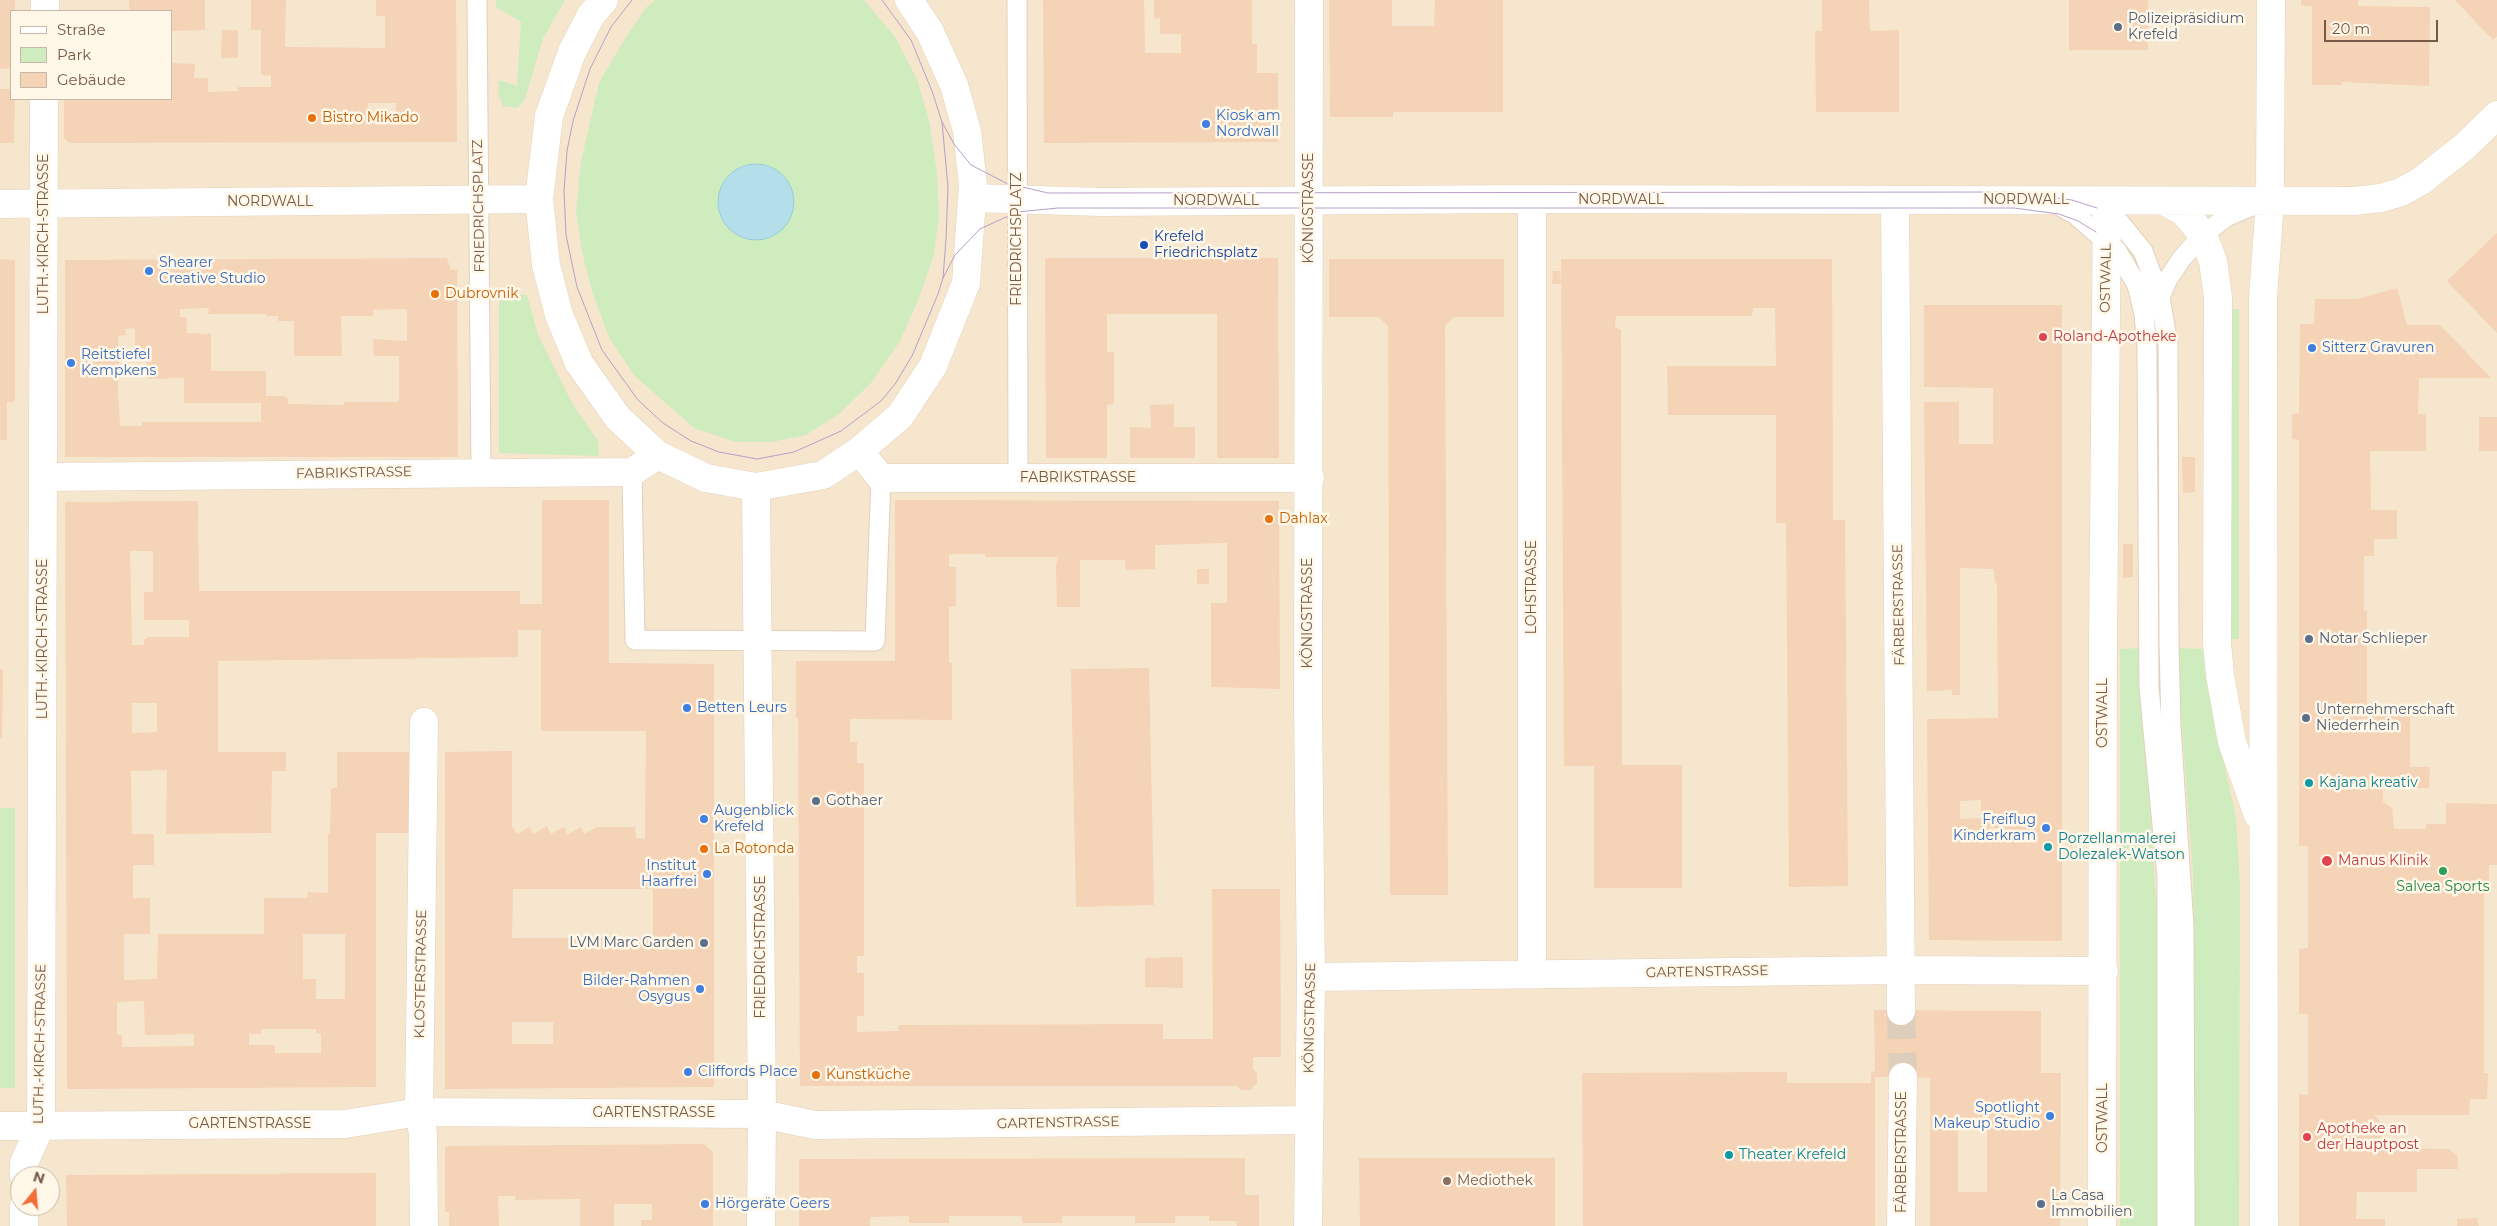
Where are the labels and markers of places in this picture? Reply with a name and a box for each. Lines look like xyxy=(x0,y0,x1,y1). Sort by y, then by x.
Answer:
place label: Polizeipräsidium Krefeld xyxy=(2128,11,2244,44)
marker: Polizeipräsidium Krefeld xyxy=(2112,21,2124,33)
place label: Kiosk am Nordwall xyxy=(1216,108,1280,140)
place label: Bistro Mikado xyxy=(322,110,419,126)
marker: Bistro Mikado xyxy=(306,112,318,124)
marker: Kiosk am Nordwall xyxy=(1200,118,1212,130)
place label: Krefeld Friedrichsplatz xyxy=(1154,229,1258,262)
marker: Krefeld Friedrichsplatz xyxy=(1138,239,1150,251)
place label: Shearer Creative Studio xyxy=(159,255,266,288)
marker: Shearer Creative Studio xyxy=(143,265,155,277)
place label: Dubrovnik xyxy=(445,286,519,302)
marker: Dubrovnik xyxy=(429,288,441,300)
place label: Roland-Apotheke xyxy=(2053,329,2176,345)
marker: Roland-Apotheke xyxy=(2037,331,2049,343)
place label: Sitterz Gravuren xyxy=(2322,340,2434,356)
marker: Sitterz Gravuren xyxy=(2306,342,2318,354)
place label: Reitstiefel Kempkens xyxy=(81,347,156,380)
marker: Reitstiefel Kempkens xyxy=(65,357,77,369)
place label: Dahlax xyxy=(1279,511,1328,527)
marker: Dahlax xyxy=(1263,513,1275,525)
place label: Notar Schlieper xyxy=(2319,631,2428,647)
marker: Notar Schlieper xyxy=(2303,633,2315,645)
place label: Betten Leurs xyxy=(697,700,787,716)
marker: Betten Leurs xyxy=(681,702,693,714)
place label: Unternehmerschaft Niederrhein xyxy=(2316,702,2455,734)
marker: Unternehmerschaft Niederrhein xyxy=(2300,712,2312,724)
place label: Kajana kreativ xyxy=(2319,775,2418,791)
marker: Kajana kreativ xyxy=(2303,777,2315,789)
place label: Gothaer xyxy=(826,793,883,809)
marker: Gothaer xyxy=(810,795,822,807)
place label: Augenblick Krefeld xyxy=(714,803,794,836)
place label: Freiflug Kinderkram xyxy=(1953,812,2036,844)
marker: Augenblick Krefeld xyxy=(698,813,710,825)
marker: Freiflug Kinderkram xyxy=(2040,822,2052,834)
place label: Porzellanmalerei Dolezalek-Watson xyxy=(2058,831,2185,864)
place label: La Rotonda xyxy=(714,841,794,857)
marker: Porzellanmalerei Dolezalek-Watson xyxy=(2042,841,2054,853)
marker: La Rotonda xyxy=(698,843,710,855)
place label: Manus Klinik xyxy=(2338,853,2428,869)
marker: Manus Klinik xyxy=(2320,854,2334,868)
place label: Institut Haarfrei xyxy=(641,858,697,890)
marker: Salvea Sports xyxy=(2437,865,2449,877)
marker: Institut Haarfrei xyxy=(701,868,713,880)
place label: Salvea Sports xyxy=(2396,879,2490,895)
place label: LVM Marc Garden xyxy=(569,935,694,951)
marker: LVM Marc Garden xyxy=(698,937,710,949)
place label: Bilder-Rahmen Osygus xyxy=(583,973,690,1006)
marker: Bilder-Rahmen Osygus xyxy=(694,983,706,995)
place label: Cliffords Place xyxy=(698,1064,797,1080)
marker: Cliffords Place xyxy=(682,1066,694,1078)
place label: Kunstküche xyxy=(826,1067,910,1083)
marker: Kunstküche xyxy=(810,1069,822,1081)
place label: Spotlight Makeup Studio xyxy=(1934,1100,2040,1132)
marker: Spotlight Makeup Studio xyxy=(2044,1110,2056,1122)
place label: Apotheke an der Hauptpost xyxy=(2317,1121,2419,1154)
marker: Apotheke an der Hauptpost xyxy=(2301,1131,2313,1143)
place label: Theater Krefeld xyxy=(1739,1147,1846,1163)
marker: Theater Krefeld xyxy=(1723,1149,1735,1161)
place label: Mediothek xyxy=(1457,1173,1533,1189)
marker: Mediothek xyxy=(1441,1175,1453,1187)
place label: La Casa Immobilien xyxy=(2051,1188,2132,1220)
place label: Hörgeräte Geers xyxy=(715,1196,830,1212)
marker: Hörgeräte Geers xyxy=(699,1198,711,1210)
marker: La Casa Immobilien xyxy=(2035,1198,2047,1210)

